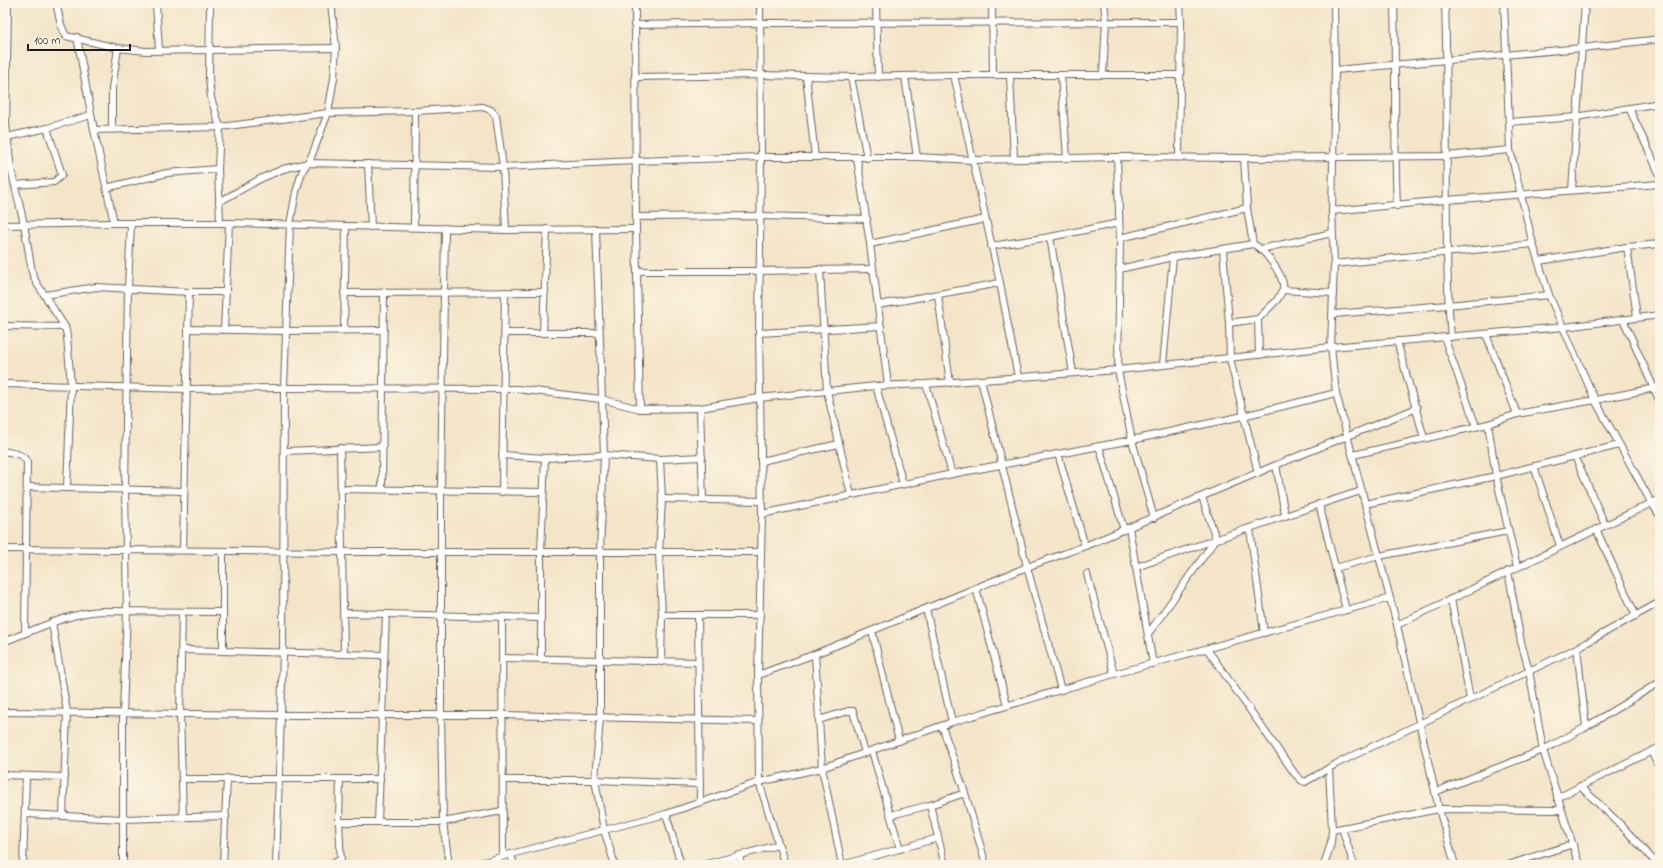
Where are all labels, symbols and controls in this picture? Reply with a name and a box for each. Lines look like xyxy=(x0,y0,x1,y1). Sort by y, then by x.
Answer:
scale bar xyxy=(28,26,130,52)
text: 100 m xyxy=(34,32,61,50)

